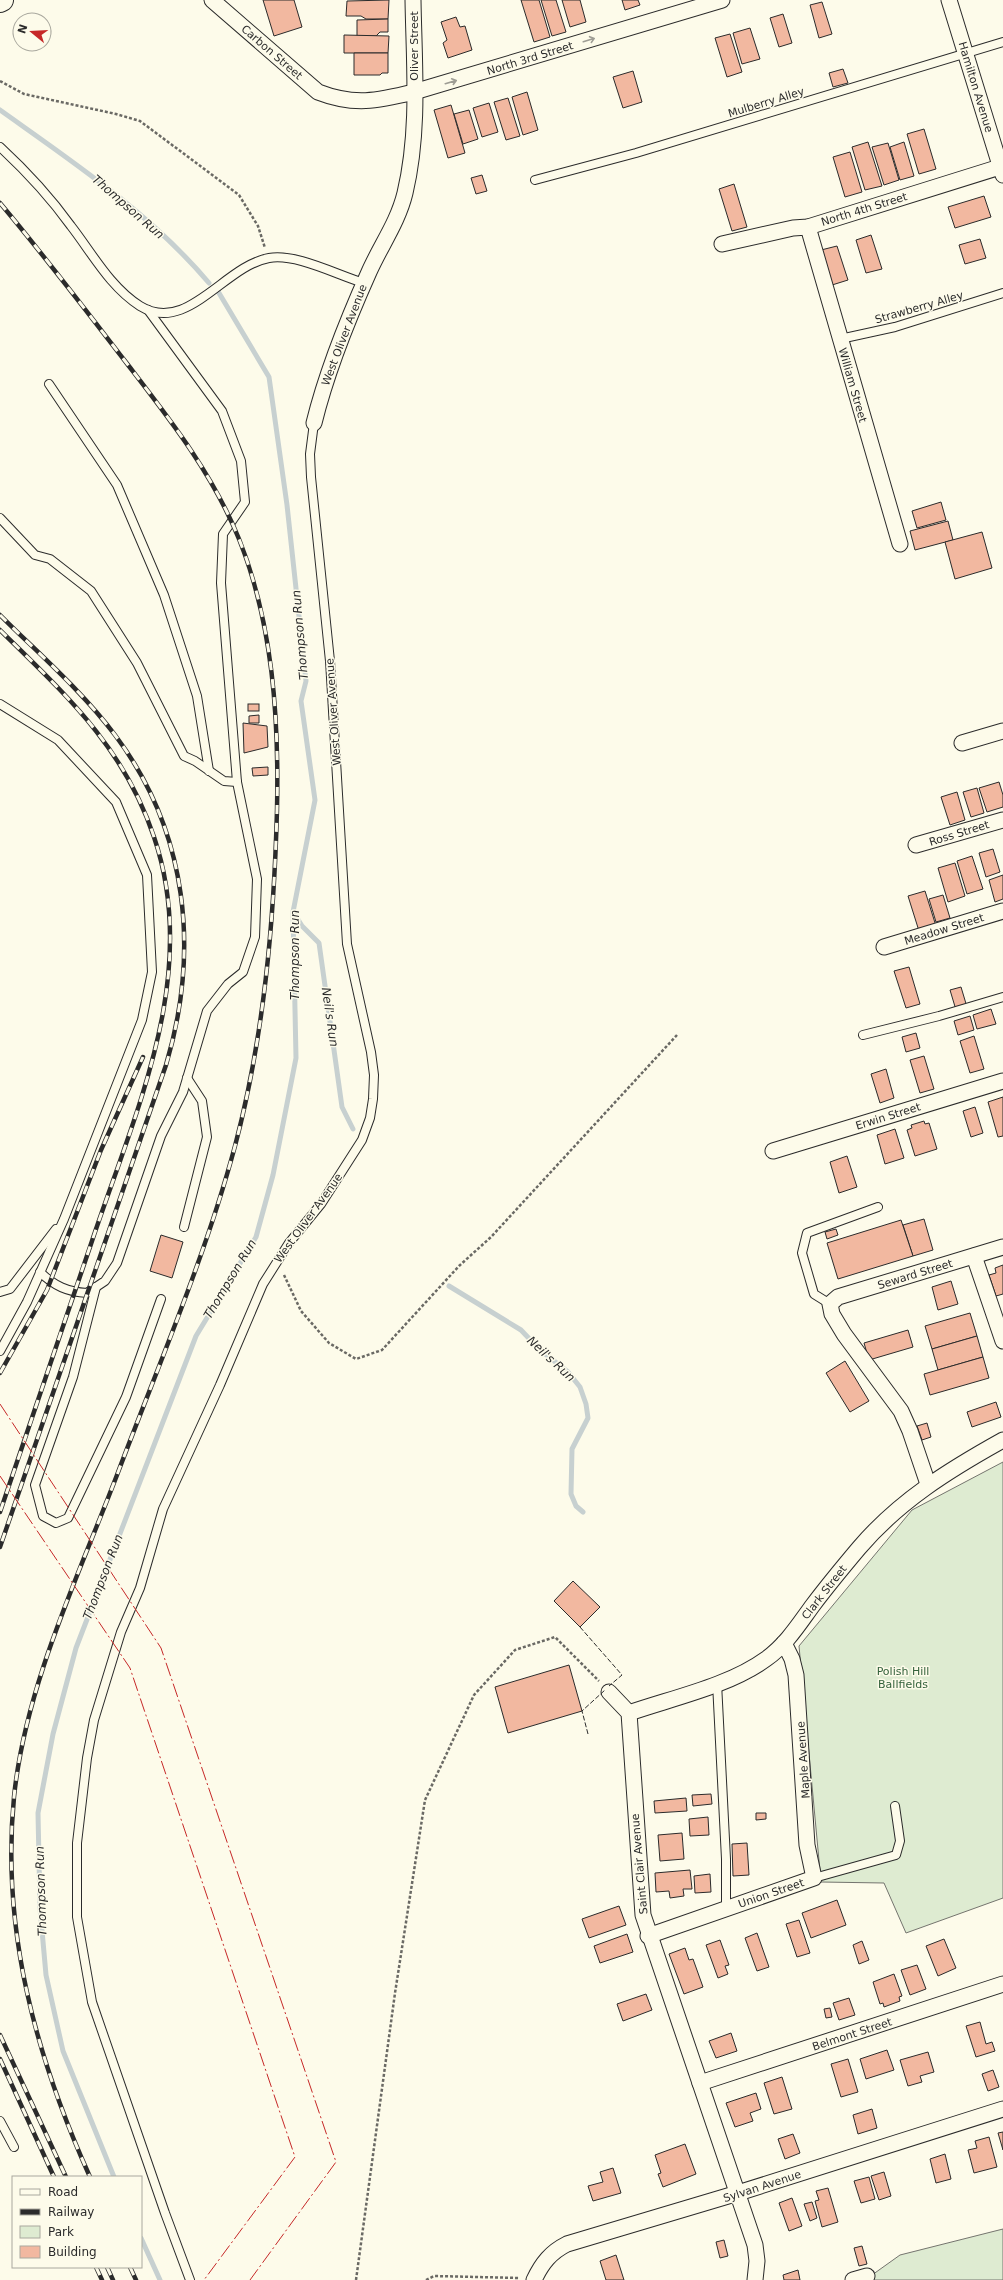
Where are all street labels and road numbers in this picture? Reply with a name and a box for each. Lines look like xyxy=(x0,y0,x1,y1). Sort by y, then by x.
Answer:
street label: Oliver Street xyxy=(408,11,421,81)
street label: Carbon Street xyxy=(239,22,305,83)
street label: North 3rd Street xyxy=(485,39,575,78)
street label: Hamilton Avenue xyxy=(956,40,996,134)
street label: Mulberry Alley xyxy=(726,85,806,120)
street label: North 4th Street xyxy=(819,190,909,229)
street label: West Oliver Avenue xyxy=(319,282,370,388)
street label: Strawberry Alley xyxy=(874,289,965,326)
street label: William Street xyxy=(836,346,870,425)
street label: West Oliver Avenue xyxy=(323,658,344,766)
street label: Ross Street xyxy=(927,818,991,849)
street label: Meadow Street xyxy=(903,911,986,948)
street label: Erwin Street xyxy=(854,1100,923,1133)
street label: West Oliver Avenue xyxy=(272,1171,345,1266)
street label: Seward Street xyxy=(876,1257,955,1292)
street label: Clark Street xyxy=(799,1562,850,1622)
street label: Maple Avenue xyxy=(794,1721,813,1799)
street label: Saint Clair Avenue xyxy=(629,1813,650,1915)
street label: Union Street xyxy=(737,1876,806,1911)
street label: Belmont Street xyxy=(811,2015,894,2053)
street label: Sylvan Avenue xyxy=(722,2168,803,2205)

